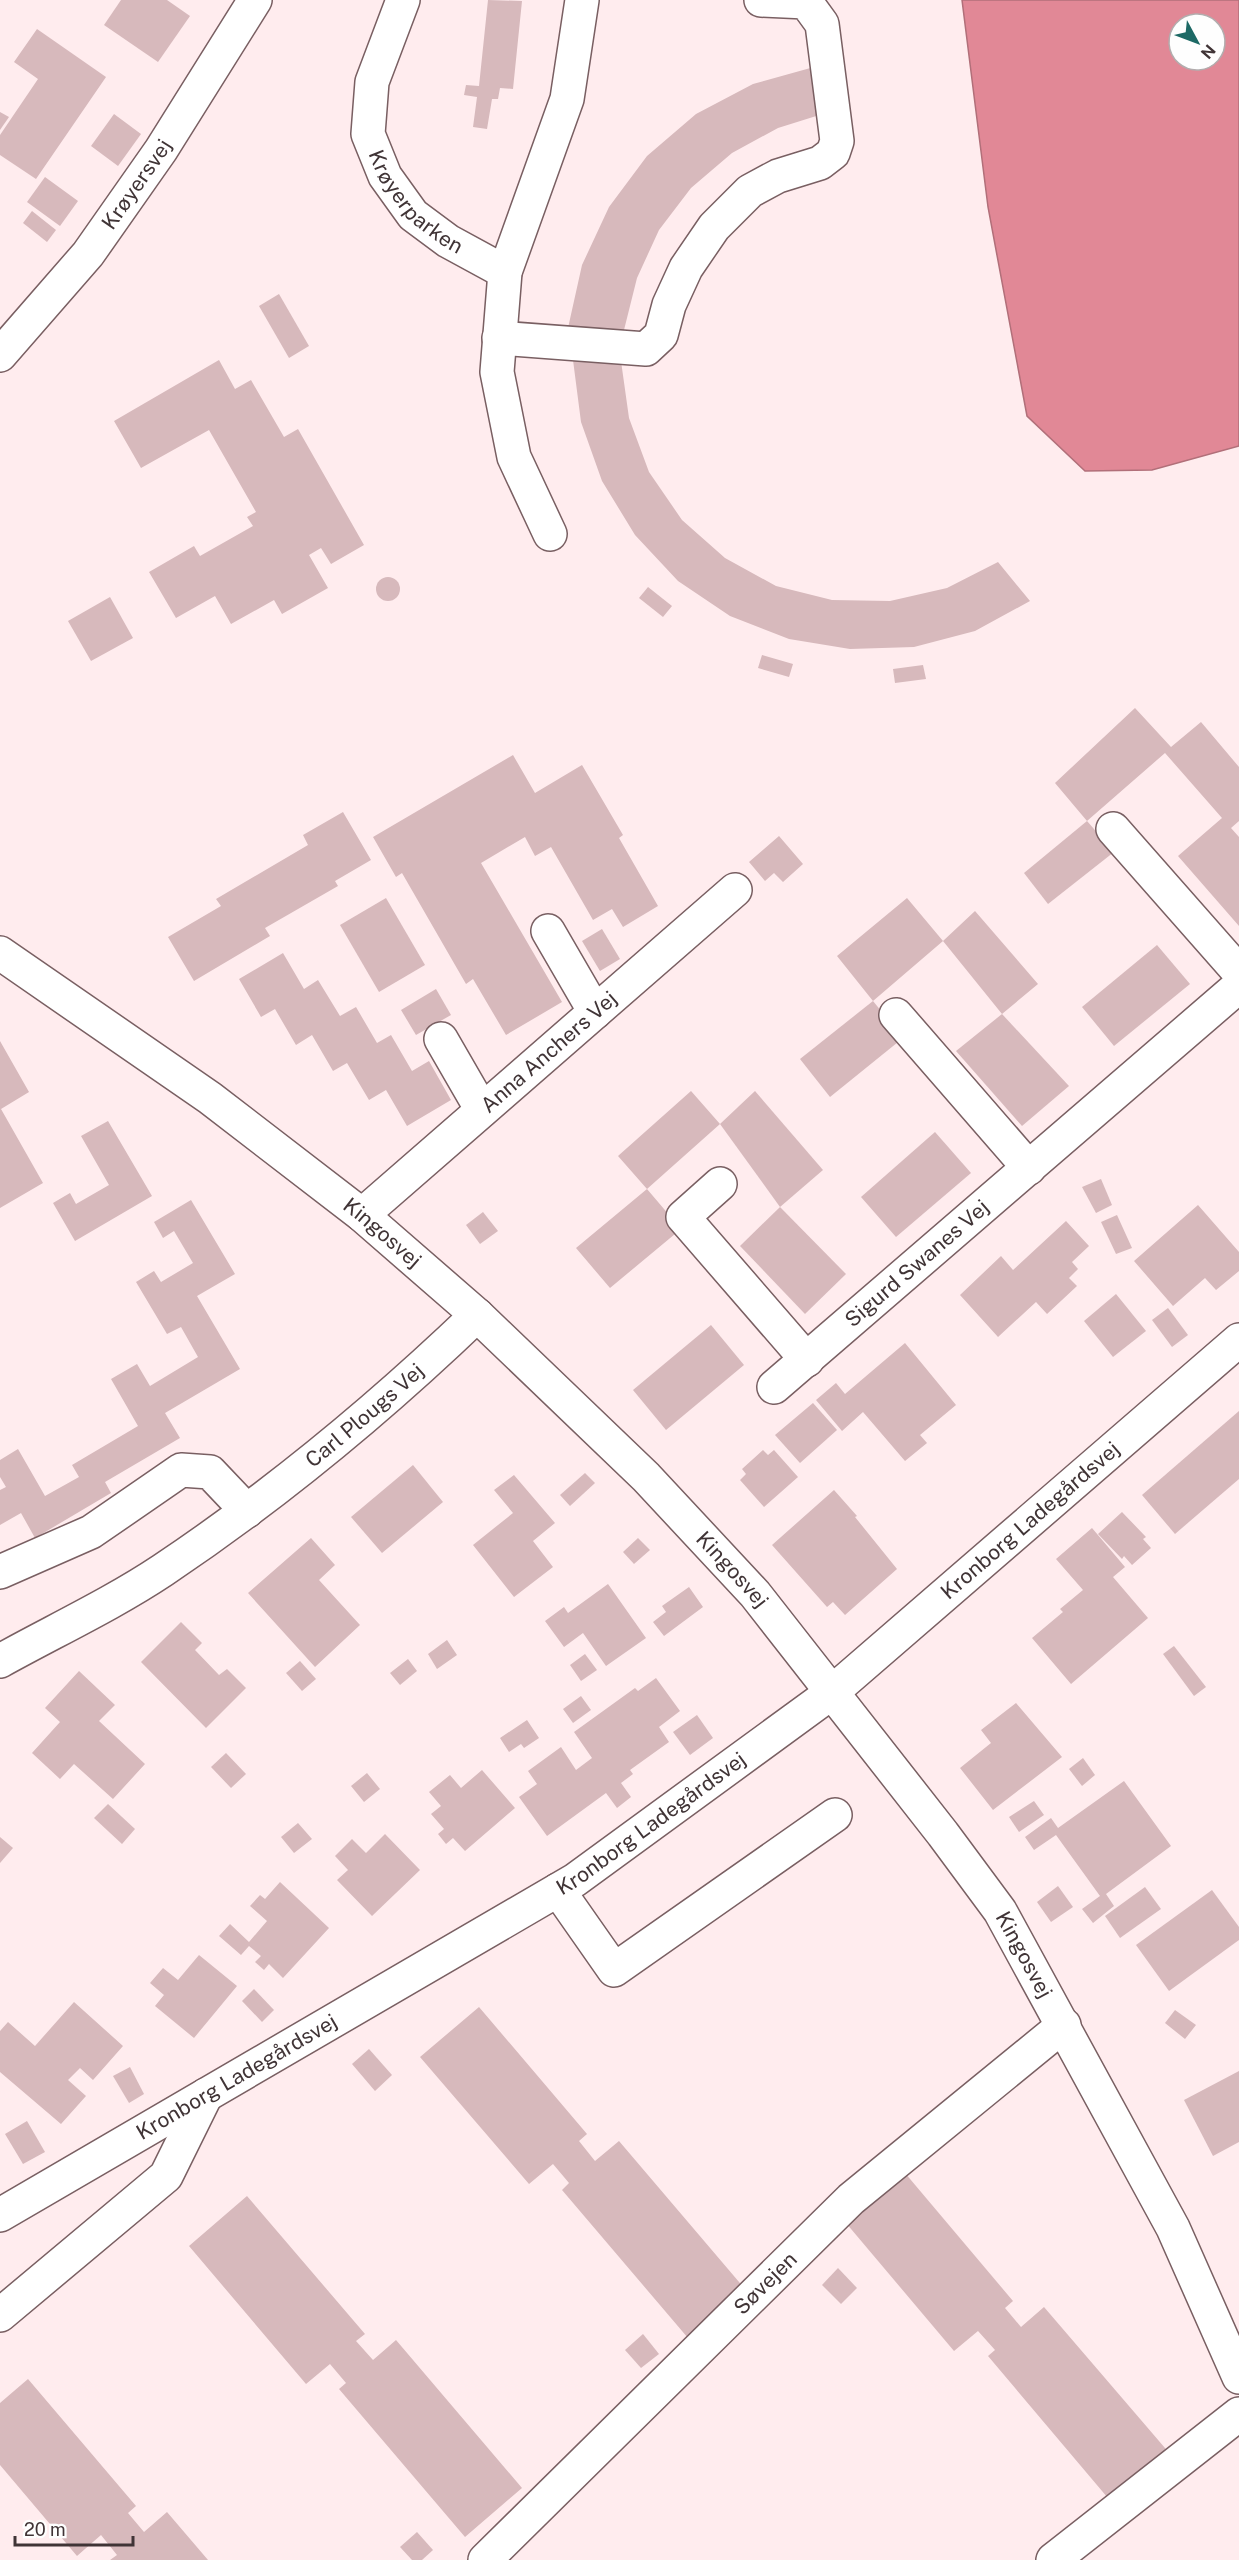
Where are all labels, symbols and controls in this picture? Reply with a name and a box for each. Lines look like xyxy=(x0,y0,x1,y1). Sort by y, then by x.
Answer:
north arrow xyxy=(1167,12,1227,72)
text: N xyxy=(1197,41,1219,62)
street label: Krøyersvej xyxy=(96,134,177,234)
street label: Krøyerparken xyxy=(364,146,468,259)
street label: Anna Anchers Vej xyxy=(476,986,622,1118)
street label: Kingosvej xyxy=(339,1192,427,1273)
street label: Sigurd Swanes Vej xyxy=(840,1194,994,1332)
street label: Carl Plougs Vej xyxy=(300,1358,429,1472)
street label: Kronborg Ladegårdsvej xyxy=(936,1436,1124,1604)
street label: Kingosvej xyxy=(691,1526,774,1612)
street label: Kronborg Ladegårdsvej xyxy=(552,1746,750,1900)
street label: Kingosvej xyxy=(991,1907,1058,2002)
street label: Kronborg Ladegårdsvej xyxy=(132,2008,341,2145)
street label: Søvejen xyxy=(728,2246,802,2319)
scale bar xyxy=(15,2509,134,2547)
text: 20 m xyxy=(24,2519,66,2540)

